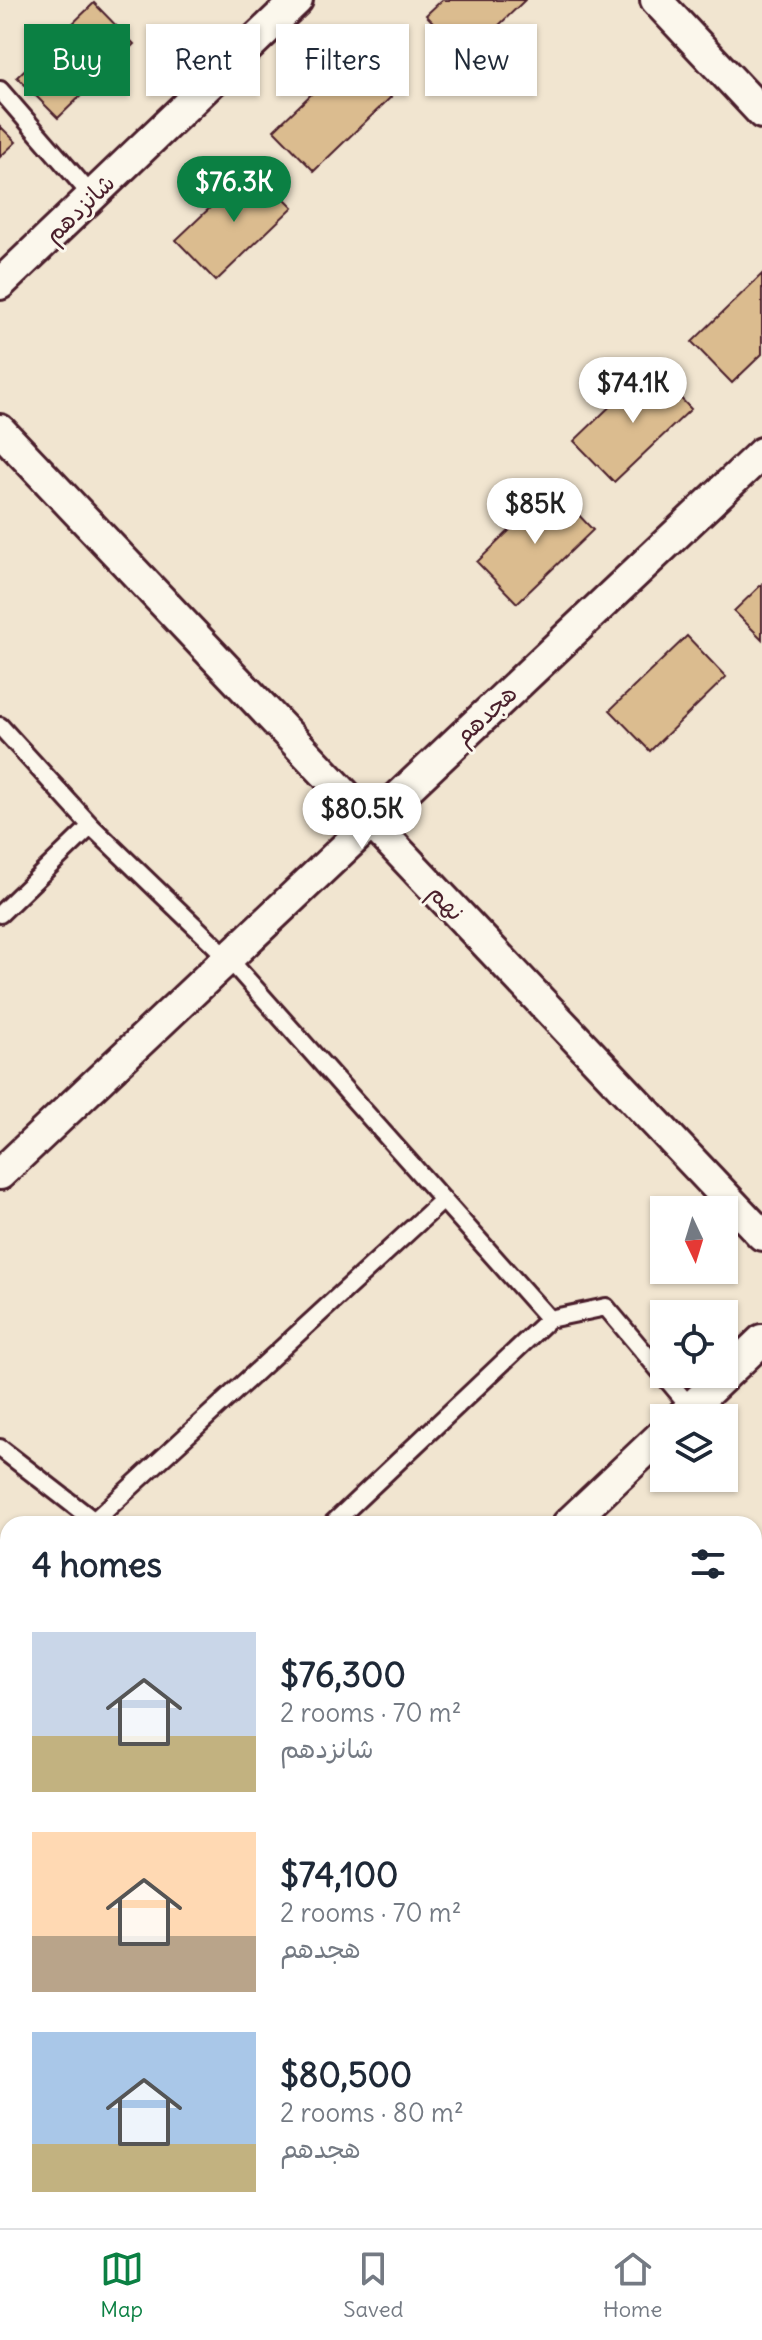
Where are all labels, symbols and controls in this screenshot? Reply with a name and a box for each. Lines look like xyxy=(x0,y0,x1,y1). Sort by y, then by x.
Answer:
chip: Buy xyxy=(24,24,130,96)
chip: Rent xyxy=(146,24,260,96)
chip: Filters xyxy=(276,24,409,96)
chip: New xyxy=(425,24,537,96)
pin: $76.3K xyxy=(169,156,299,224)
text: $76.3K xyxy=(195,165,273,198)
street label: شانزدهم xyxy=(38,167,123,252)
pin: $74.1K xyxy=(568,357,698,425)
text: $74.1K xyxy=(597,366,669,399)
pin: $85K xyxy=(488,478,582,546)
text: $85K xyxy=(505,487,565,520)
street label: هجدهم xyxy=(447,678,525,753)
pin: $80.5K xyxy=(297,783,427,851)
text: $80.5K xyxy=(321,792,403,825)
street label: نهم xyxy=(420,877,471,929)
north arrow xyxy=(650,1196,738,1284)
map controls xyxy=(650,1196,738,1492)
button: locate xyxy=(650,1300,738,1388)
button: layers xyxy=(650,1404,738,1492)
icon: filters xyxy=(686,1542,730,1586)
text: 4 homes xyxy=(32,1543,162,1586)
text: $76,300 xyxy=(280,1653,406,1696)
icon: home xyxy=(96,1664,192,1760)
text: 2 rooms · 70 m² xyxy=(280,1696,461,1729)
text: شانزدهم xyxy=(280,1732,374,1765)
text: $74,100 xyxy=(280,1853,398,1896)
icon: home xyxy=(96,1864,192,1960)
text: 2 rooms · 70 m² xyxy=(280,1896,461,1929)
text: هجدهم xyxy=(280,1932,361,1965)
text: $80,500 xyxy=(280,2053,412,2096)
icon: home xyxy=(96,2064,192,2160)
text: 2 rooms · 80 m² xyxy=(280,2096,464,2129)
text: هجدهم xyxy=(280,2132,361,2165)
tab: Map xyxy=(100,2247,144,2323)
tab: Saved xyxy=(343,2247,403,2323)
tab: Home xyxy=(603,2247,662,2323)

